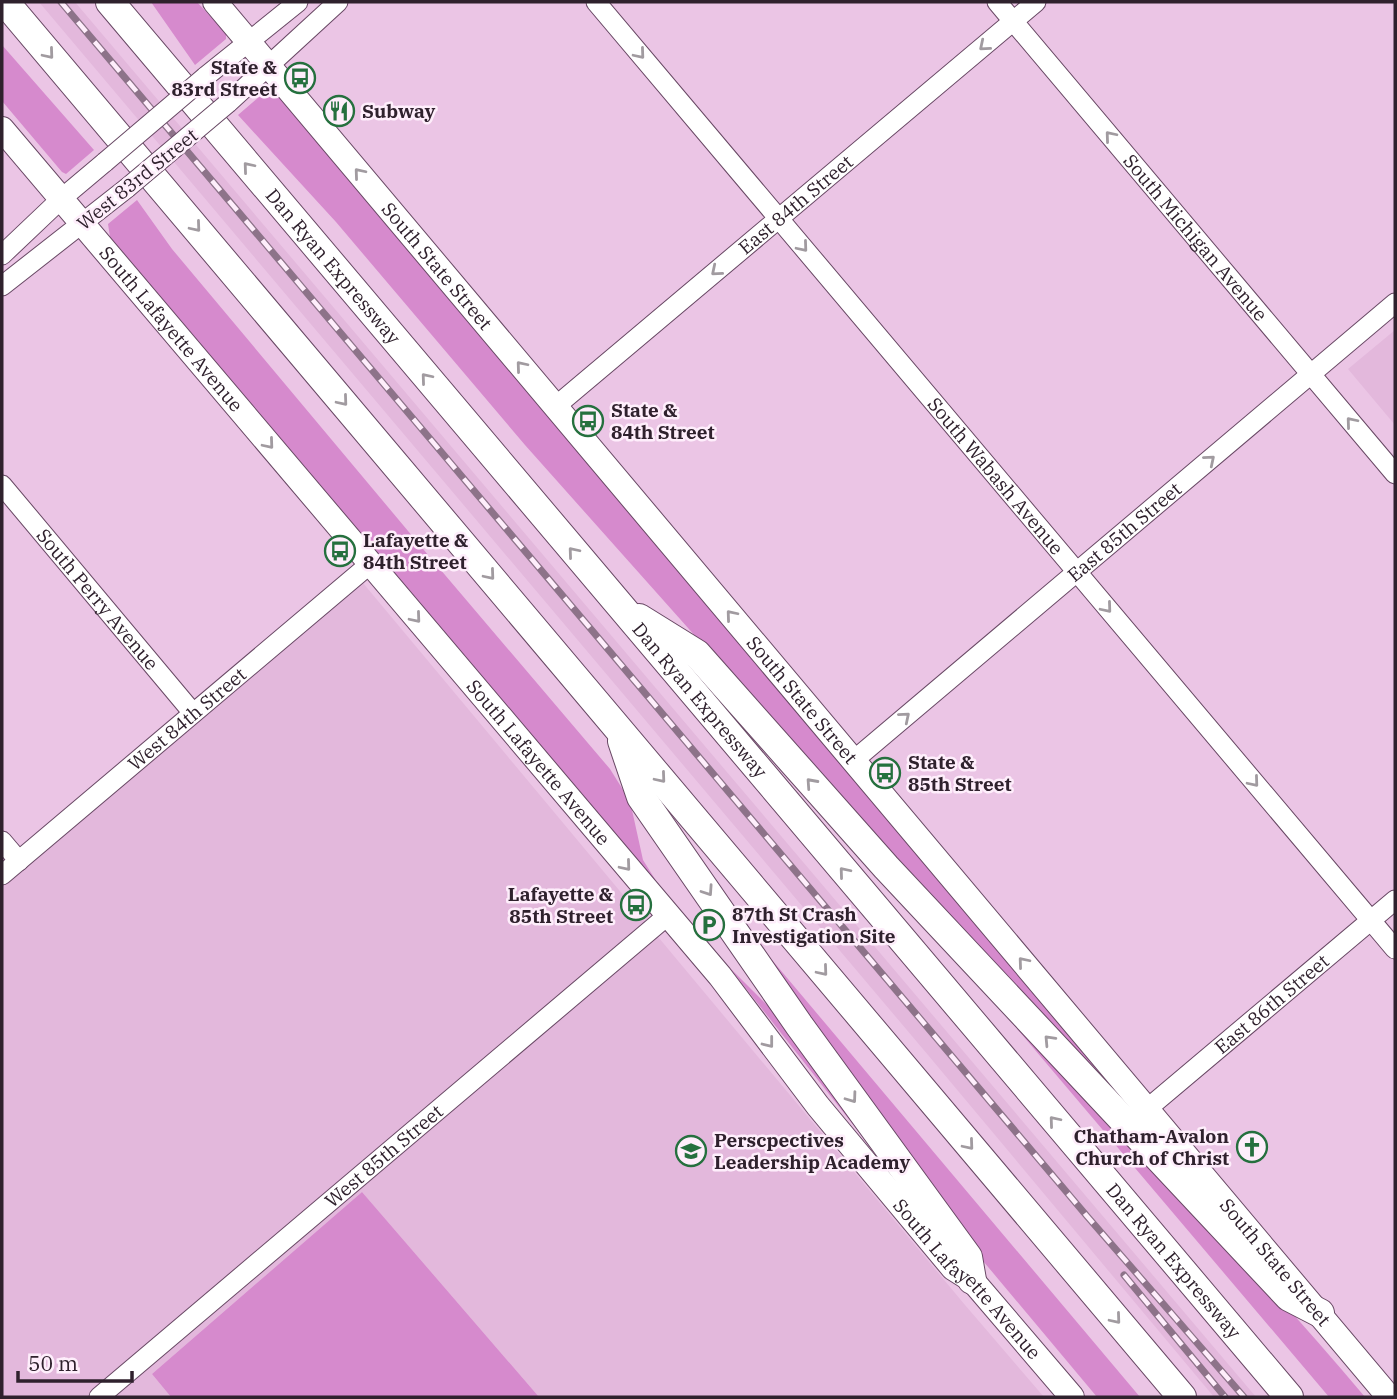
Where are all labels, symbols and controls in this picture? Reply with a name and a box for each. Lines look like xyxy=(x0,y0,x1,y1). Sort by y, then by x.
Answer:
one-way arrow xyxy=(979,37,991,50)
one-way arrow xyxy=(41,45,53,58)
one-way arrow xyxy=(632,46,644,59)
place label: State & 83rd Street xyxy=(171,55,277,101)
bus stop icon: State & 83rd Street xyxy=(283,61,317,95)
restaurant icon: Subway xyxy=(322,94,356,128)
place label: Subway xyxy=(362,99,436,123)
street label: West 83rd Street xyxy=(72,123,202,235)
one-way arrow xyxy=(1106,131,1118,144)
street label: East 84th Street xyxy=(733,149,858,259)
street label: South Michigan Avenue xyxy=(1118,149,1273,326)
one-way arrow xyxy=(244,162,256,175)
one-way arrow xyxy=(355,169,367,182)
street label: Dan Ryan Expressway xyxy=(261,184,406,350)
street label: South State Street xyxy=(377,197,498,335)
one-way arrow xyxy=(188,219,201,232)
one-way arrow xyxy=(795,238,807,251)
street label: South Lafayette Avenue xyxy=(94,241,248,417)
one-way arrow xyxy=(711,263,724,275)
one-way arrow xyxy=(517,361,530,373)
one-way arrow xyxy=(422,374,434,387)
street label: South Wabash Avenue xyxy=(923,392,1069,559)
one-way arrow xyxy=(335,393,347,406)
place label: State & 84th Street xyxy=(611,398,715,444)
bus stop icon: State & 84th Street xyxy=(571,404,605,438)
one-way arrow xyxy=(1347,417,1359,430)
one-way arrow xyxy=(261,436,273,449)
one-way arrow xyxy=(1202,456,1215,468)
street label: East 85th Street xyxy=(1062,477,1186,587)
street label: South Perry Avenue xyxy=(32,524,164,675)
place label: Lafayette & 84th Street xyxy=(363,528,468,574)
bus stop icon: Lafayette & 84th Street xyxy=(323,534,357,568)
one-way arrow xyxy=(569,548,581,561)
one-way arrow xyxy=(482,567,494,580)
one-way arrow xyxy=(1099,600,1112,612)
one-way arrow xyxy=(408,610,420,623)
one-way arrow xyxy=(727,610,739,623)
street label: Dan Ryan Expressway xyxy=(627,617,773,783)
street label: South State Street xyxy=(742,631,863,769)
street label: West 84th Street xyxy=(123,662,251,775)
street label: South Lafayette Avenue xyxy=(462,674,616,850)
one-way arrow xyxy=(897,713,910,725)
place label: State & 85th Street xyxy=(908,750,1012,796)
bus stop icon: State & 85th Street xyxy=(868,756,902,790)
one-way arrow xyxy=(652,770,665,782)
one-way arrow xyxy=(1246,773,1258,786)
one-way arrow xyxy=(807,778,820,791)
one-way arrow xyxy=(618,858,630,871)
one-way arrow xyxy=(840,868,852,881)
place label: Lafayette & 85th Street xyxy=(508,882,613,928)
one-way arrow xyxy=(700,883,712,896)
bus stop icon: Lafayette & 85th Street xyxy=(619,888,653,922)
place label: 87th St Crash Investigation Site xyxy=(732,902,896,948)
parking icon: 87th St Crash Investigation Site xyxy=(692,908,726,942)
street label: East 86th Street xyxy=(1210,949,1334,1059)
one-way arrow xyxy=(1019,957,1031,970)
one-way arrow xyxy=(815,962,827,975)
one-way arrow xyxy=(1044,1035,1057,1048)
one-way arrow xyxy=(761,1036,774,1048)
one-way arrow xyxy=(844,1090,856,1103)
street label: West 85th Street xyxy=(320,1099,448,1213)
one-way arrow xyxy=(1050,1116,1062,1129)
place label: Chatham-Avalon Church of Christ xyxy=(1074,1124,1229,1170)
place label: Perscpectives Leadership Academy xyxy=(714,1128,910,1174)
church icon: Chatham-Avalon Church of Christ xyxy=(1235,1130,1269,1164)
school or university icon: Perscpectives Leadership Academy xyxy=(674,1134,708,1168)
one-way arrow xyxy=(961,1136,973,1149)
street label: Dan Ryan Expressway xyxy=(1101,1178,1247,1344)
street label: South State Street xyxy=(1215,1193,1336,1331)
street label: South Lafayette Avenue xyxy=(888,1194,1046,1364)
one-way arrow xyxy=(1108,1310,1120,1323)
scale bar xyxy=(18,1340,131,1384)
text: 50 m xyxy=(28,1349,78,1377)

